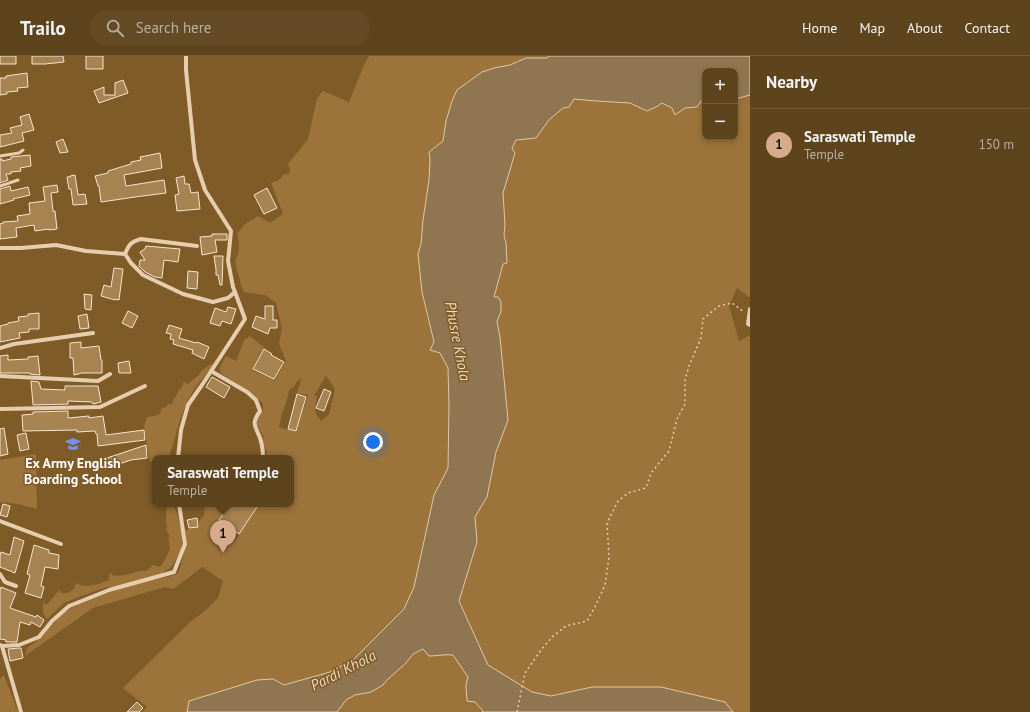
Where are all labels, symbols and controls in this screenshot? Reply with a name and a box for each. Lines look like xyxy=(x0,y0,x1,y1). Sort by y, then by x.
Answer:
search box xyxy=(90,10,370,46)
text: Trailo xyxy=(20,16,66,40)
icon: search xyxy=(104,17,126,39)
text: Search here xyxy=(136,18,211,37)
text: Home xyxy=(802,19,837,37)
text: Map xyxy=(859,19,885,37)
text: About xyxy=(907,19,943,37)
text: Contact xyxy=(965,19,1010,37)
map controls xyxy=(702,68,738,140)
button: + xyxy=(702,68,738,104)
text: Nearby xyxy=(766,71,817,93)
button: − xyxy=(702,104,738,140)
text: Saraswati Temple xyxy=(804,127,916,146)
text: 1 xyxy=(775,136,783,153)
text: 150 m xyxy=(979,136,1014,153)
text: Temple xyxy=(804,146,844,163)
water label: Phusre Khola xyxy=(441,300,475,383)
your location xyxy=(363,432,383,452)
school or university icon: Ex Army English Boarding School xyxy=(64,435,82,453)
place label: Ex Army English Boarding School xyxy=(24,454,123,488)
popup xyxy=(152,455,294,507)
text: Saraswati Temple xyxy=(167,463,279,482)
text: Temple xyxy=(167,482,207,499)
pin: 1 xyxy=(210,520,236,553)
water label: Pardi Khola xyxy=(307,645,380,695)

